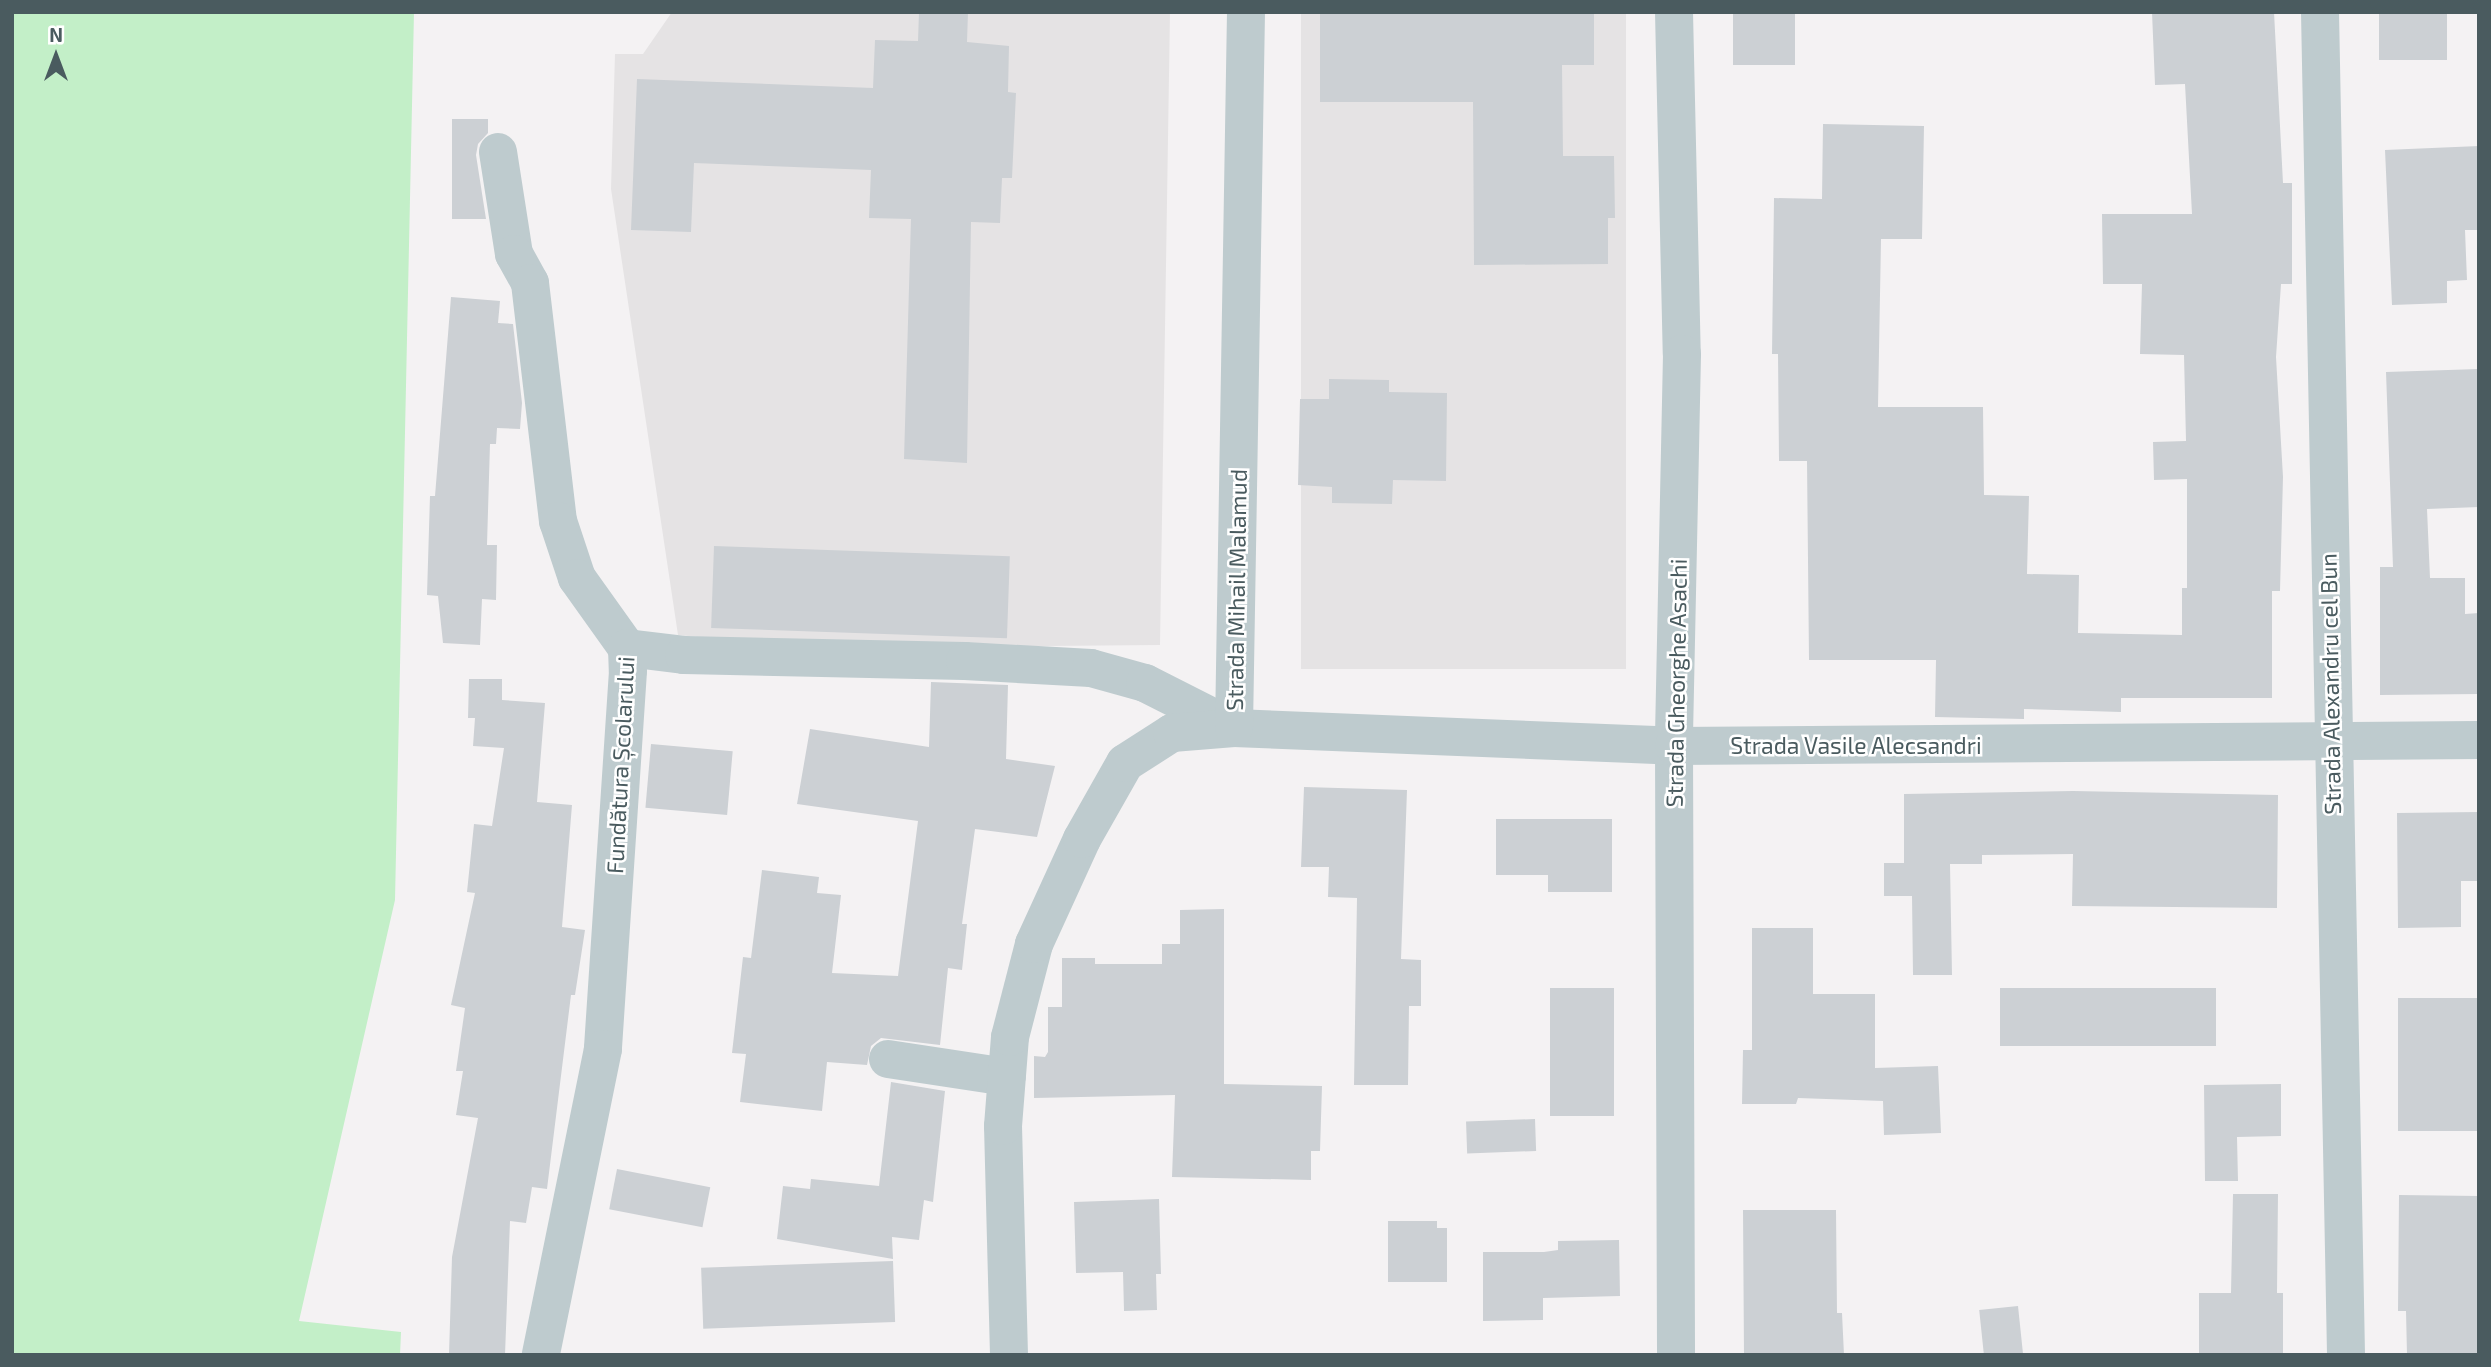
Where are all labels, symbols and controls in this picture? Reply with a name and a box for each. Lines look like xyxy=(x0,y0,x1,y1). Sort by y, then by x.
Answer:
north arrow xyxy=(21,21,91,91)
text: N xyxy=(49,23,63,46)
street label: Strada Mihail Malamud xyxy=(1220,469,1252,711)
street label: Strada Alexandru cel Bun xyxy=(2314,552,2346,816)
street label: Strada Gheorghe Asachi xyxy=(1660,558,1692,808)
street label: Fundătura Școlarului xyxy=(601,656,639,874)
street label: Strada Vasile Alecsandri xyxy=(1730,731,1982,759)

